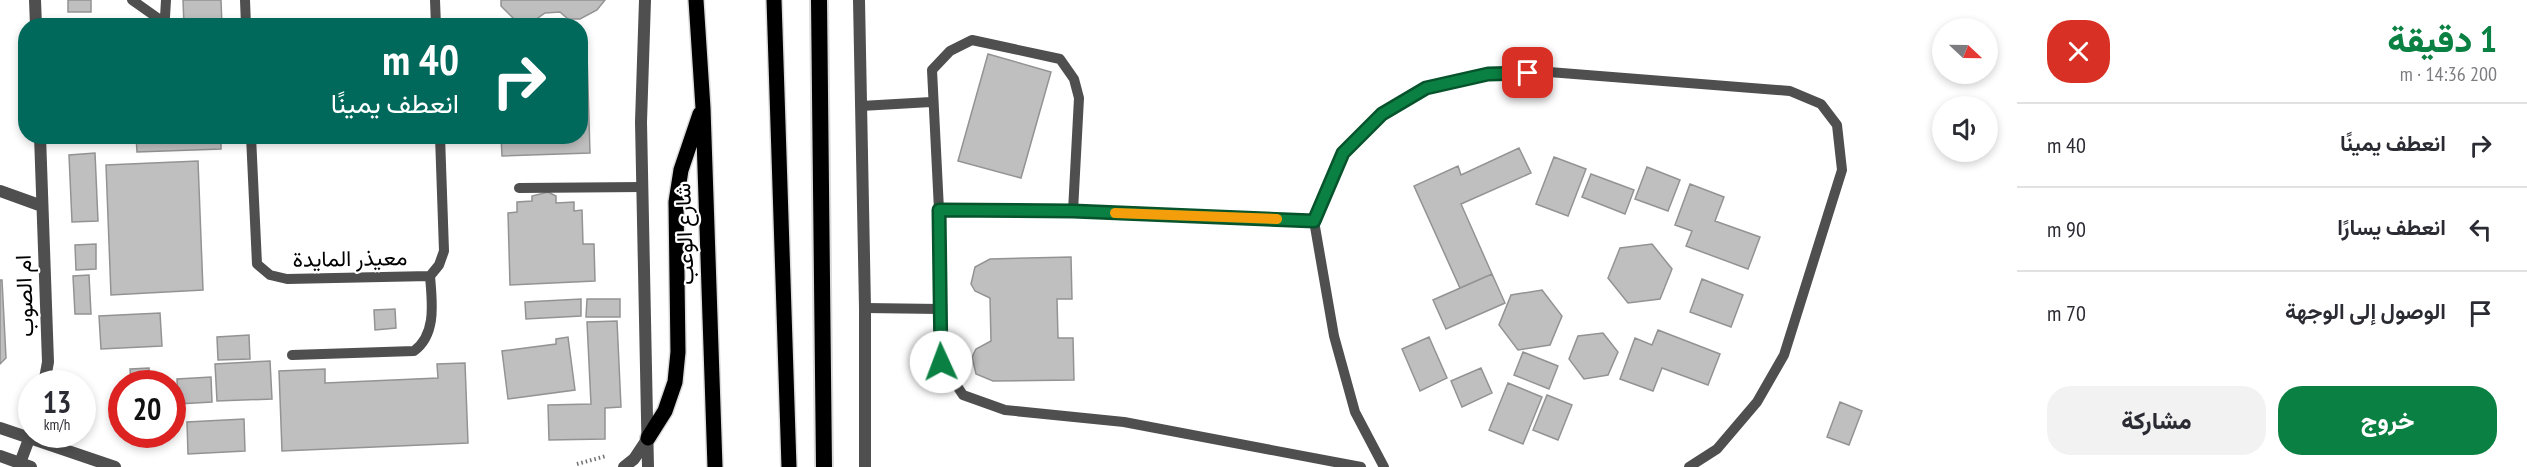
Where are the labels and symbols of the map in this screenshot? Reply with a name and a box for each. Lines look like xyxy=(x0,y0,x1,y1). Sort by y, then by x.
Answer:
north arrow xyxy=(1932,18,1998,84)
pin xyxy=(1502,47,1553,98)
street label: شارع الوعب xyxy=(668,182,701,285)
street label: معيذر المايدة xyxy=(292,243,408,273)
street label: ام الصوب xyxy=(9,254,40,338)
position arrow xyxy=(909,330,973,394)
speed limit sign: 20 xyxy=(108,370,186,448)

